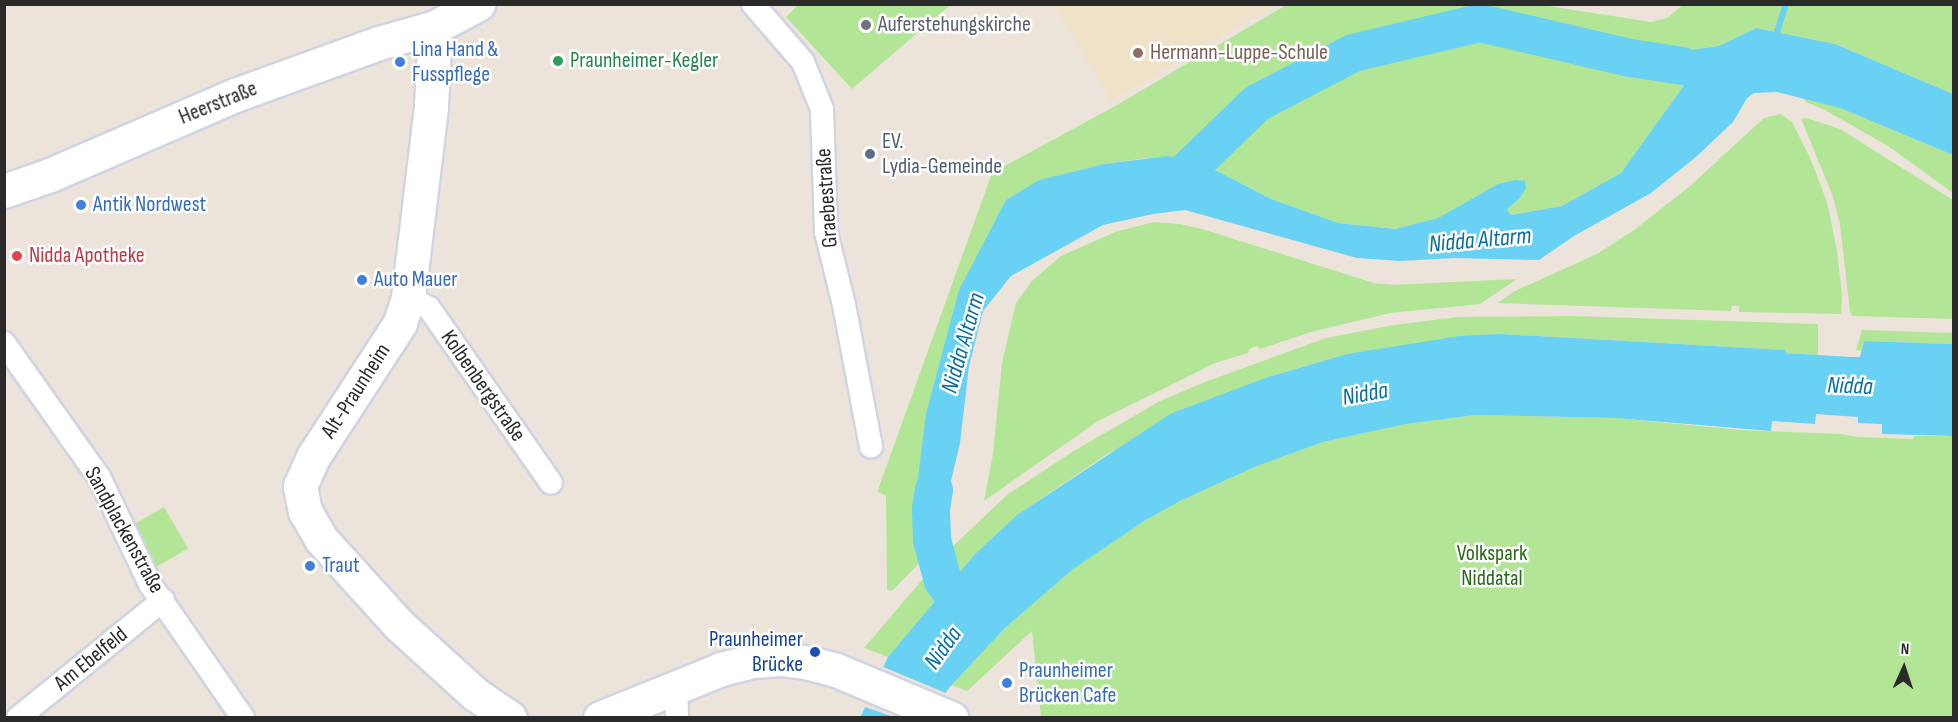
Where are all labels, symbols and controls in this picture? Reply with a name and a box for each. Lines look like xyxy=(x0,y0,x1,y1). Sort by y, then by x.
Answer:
place label: Auferstehungskirche xyxy=(878,12,1031,38)
marker: Auferstehungskirche xyxy=(859,18,873,32)
place label: Lina Hand & Fusspflege xyxy=(412,36,498,88)
place label: Hermann-Luppe-Schule xyxy=(1150,40,1328,66)
marker: Hermann-Luppe-Schule xyxy=(1131,46,1145,60)
place label: Praunheimer-Kegler xyxy=(570,48,718,74)
marker: Praunheimer-Kegler xyxy=(551,54,565,68)
marker: Lina Hand & Fusspflege xyxy=(393,55,407,69)
street label: Heerstraße xyxy=(175,75,261,131)
place label: EV. Lydia-Gemeinde xyxy=(882,128,1002,180)
marker: EV. Lydia-Gemeinde xyxy=(863,147,877,161)
street label: Graebestraße xyxy=(810,148,844,248)
place label: Antik Nordwest xyxy=(93,192,206,218)
marker: Antik Nordwest xyxy=(74,198,88,212)
water label: Nidda Altarm xyxy=(1428,221,1532,259)
place label: Nidda Apotheke xyxy=(29,243,145,269)
marker: Nidda Apotheke xyxy=(10,249,24,263)
place label: Auto Mauer xyxy=(374,267,458,293)
marker: Auto Mauer xyxy=(355,273,369,287)
water label: Nidda Altarm xyxy=(935,290,991,396)
street label: Kolbenbergstraße xyxy=(435,325,531,447)
street label: Alt-Praunheim xyxy=(316,339,396,443)
water label: Nidda xyxy=(1827,371,1873,401)
water label: Nidda xyxy=(1340,376,1390,412)
street label: Sandplackenstraße xyxy=(78,462,170,598)
park label: Volkspark Niddatal xyxy=(1457,540,1527,592)
place label: Traut xyxy=(322,553,360,579)
marker: Traut xyxy=(303,559,317,573)
water label: Nidda xyxy=(918,621,968,675)
street label: Am Ebelfeld xyxy=(49,622,133,696)
place label: Praunheimer Brücke xyxy=(709,626,803,678)
north arrow xyxy=(1874,638,1934,698)
text: N xyxy=(1900,640,1910,659)
marker: Praunheimer Brücke xyxy=(808,645,822,659)
place label: Praunheimer Brücken Cafe xyxy=(1019,657,1116,708)
marker: Praunheimer Brücken Cafe xyxy=(1000,676,1014,690)

